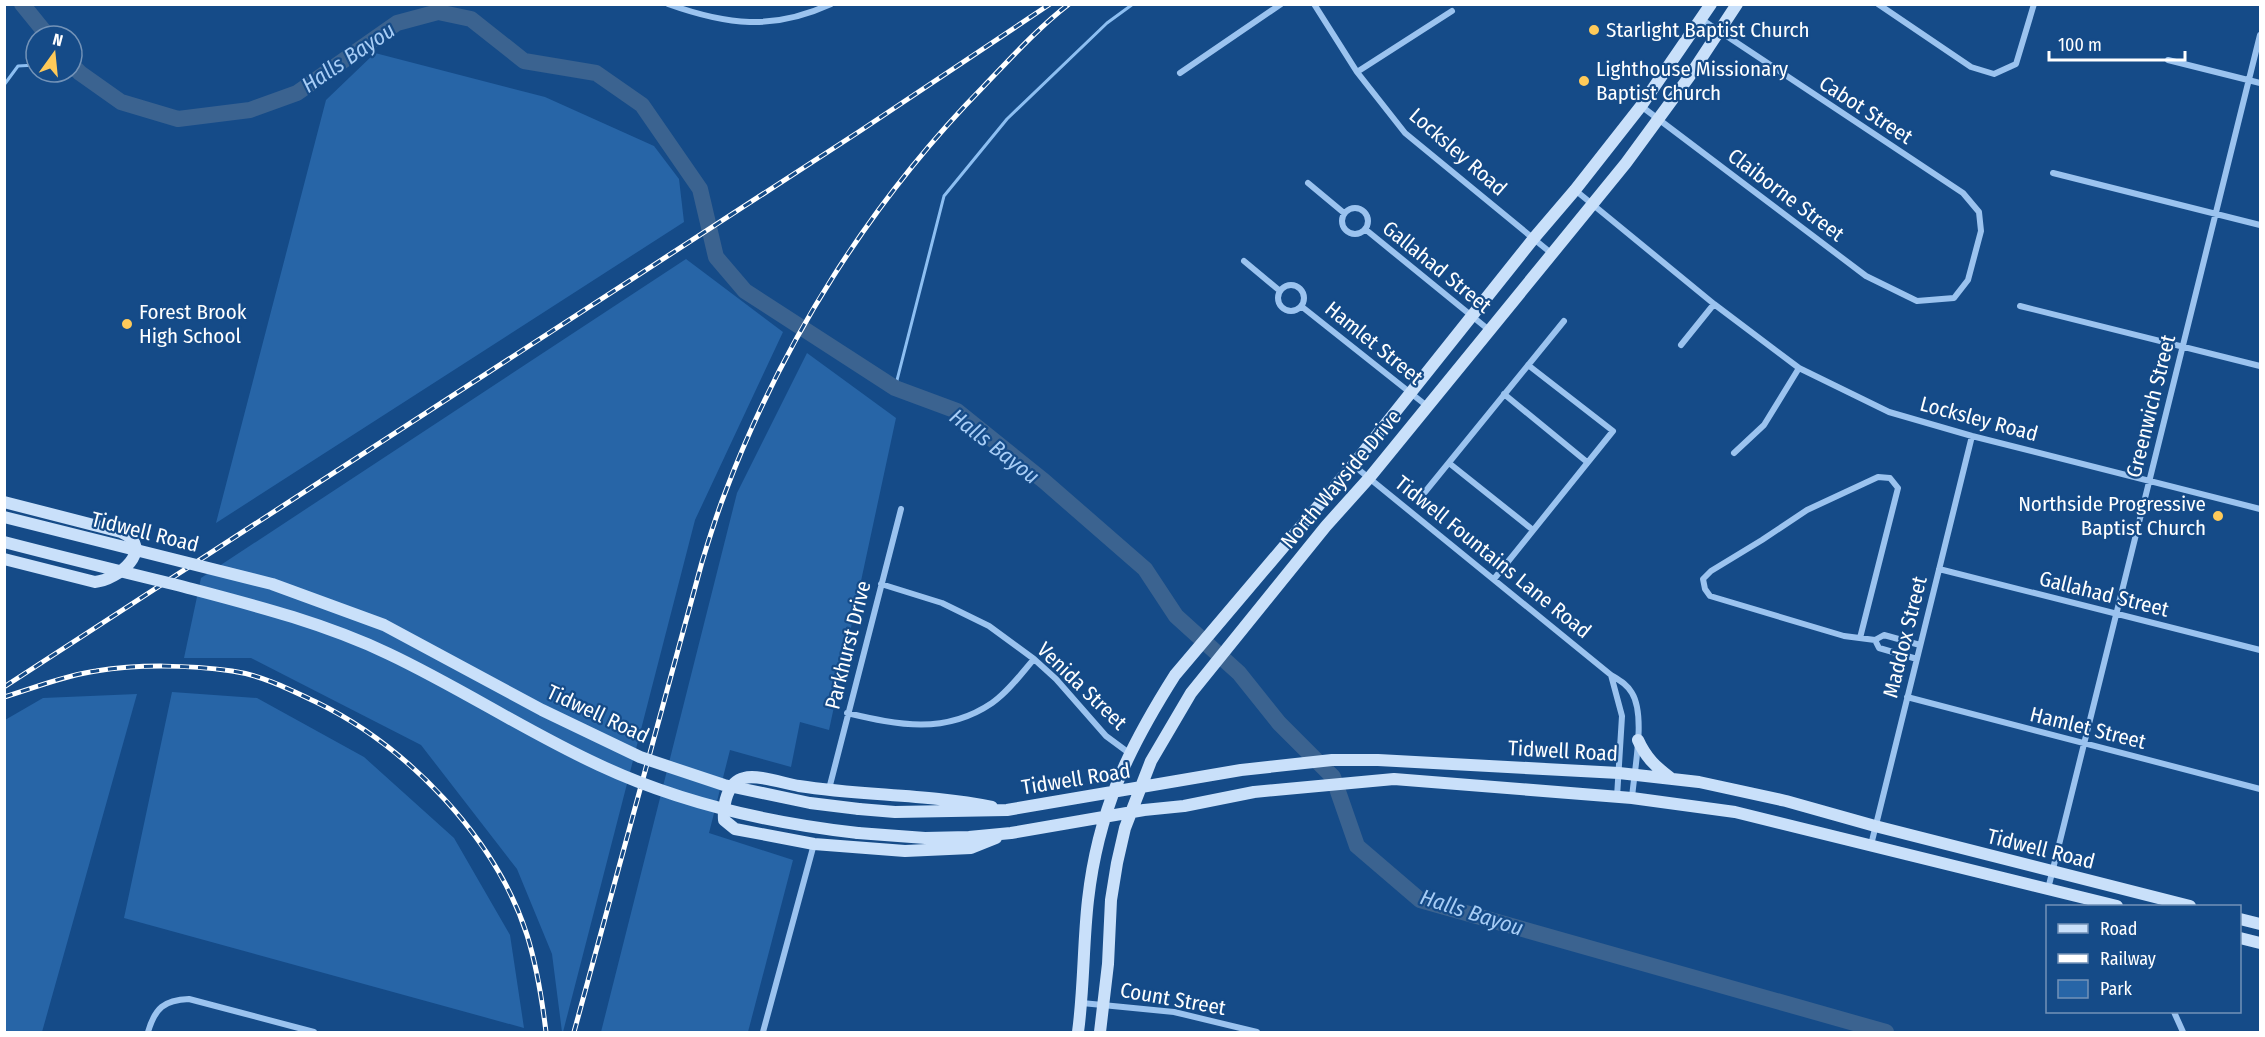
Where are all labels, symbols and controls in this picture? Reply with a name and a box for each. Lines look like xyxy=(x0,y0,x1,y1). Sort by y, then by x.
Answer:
water label: Halls Bayou xyxy=(297,16,400,98)
place label: Starlight Baptist Church xyxy=(1606,17,1810,43)
marker: Starlight Baptist Church xyxy=(1587,23,1601,37)
north arrow xyxy=(24,24,84,84)
scale bar xyxy=(2049,24,2186,62)
text: N xyxy=(51,30,65,50)
text: 100 m xyxy=(2058,34,2102,56)
place label: Lighthouse Missionary Baptist Church xyxy=(1596,56,1789,106)
street label: Cabot Street xyxy=(1814,70,1918,150)
marker: Lighthouse Missionary Baptist Church xyxy=(1577,74,1591,88)
street label: Locksley Road xyxy=(1404,102,1512,202)
street label: Claiborne Street xyxy=(1723,143,1849,247)
street label: Gallahad Street xyxy=(1377,215,1497,319)
street label: Hamlet Street xyxy=(1320,296,1428,390)
place label: Forest Brook High School xyxy=(139,299,247,349)
marker: Forest Brook High School xyxy=(120,317,134,331)
street label: Greenwich Street xyxy=(2121,332,2181,480)
street label: Locksley Road xyxy=(1917,391,2041,447)
water label: Halls Bayou xyxy=(944,403,1045,490)
street label: North Wayside Drive xyxy=(1275,404,1407,554)
street label: Tidwell Fountains Lane Road xyxy=(1390,470,1596,644)
place label: Northside Progressive Baptist Church xyxy=(2018,491,2206,541)
street label: Tidwell Road xyxy=(89,506,201,558)
marker: Northside Progressive Baptist Church xyxy=(2211,509,2225,523)
street label: Gallahad Street xyxy=(2037,565,2172,623)
street label: Maddox Street xyxy=(1877,573,1933,700)
street label: Parkhurst Drive xyxy=(819,578,877,712)
street label: Venida Street xyxy=(1032,637,1132,735)
street label: Tidwell Road xyxy=(543,679,653,749)
street label: Hamlet Street xyxy=(2027,701,2149,755)
street label: Tidwell Road xyxy=(1507,735,1619,767)
street label: Tidwell Road xyxy=(1020,758,1132,800)
street label: Tidwell Road xyxy=(1985,823,2097,875)
water label: Halls Bayou xyxy=(1417,883,1527,942)
legend xyxy=(2046,905,2241,1013)
text: Road xyxy=(2100,918,2137,940)
text: Railway xyxy=(2100,948,2156,970)
street label: Count Street xyxy=(1118,977,1228,1021)
text: Park xyxy=(2100,978,2133,1000)

